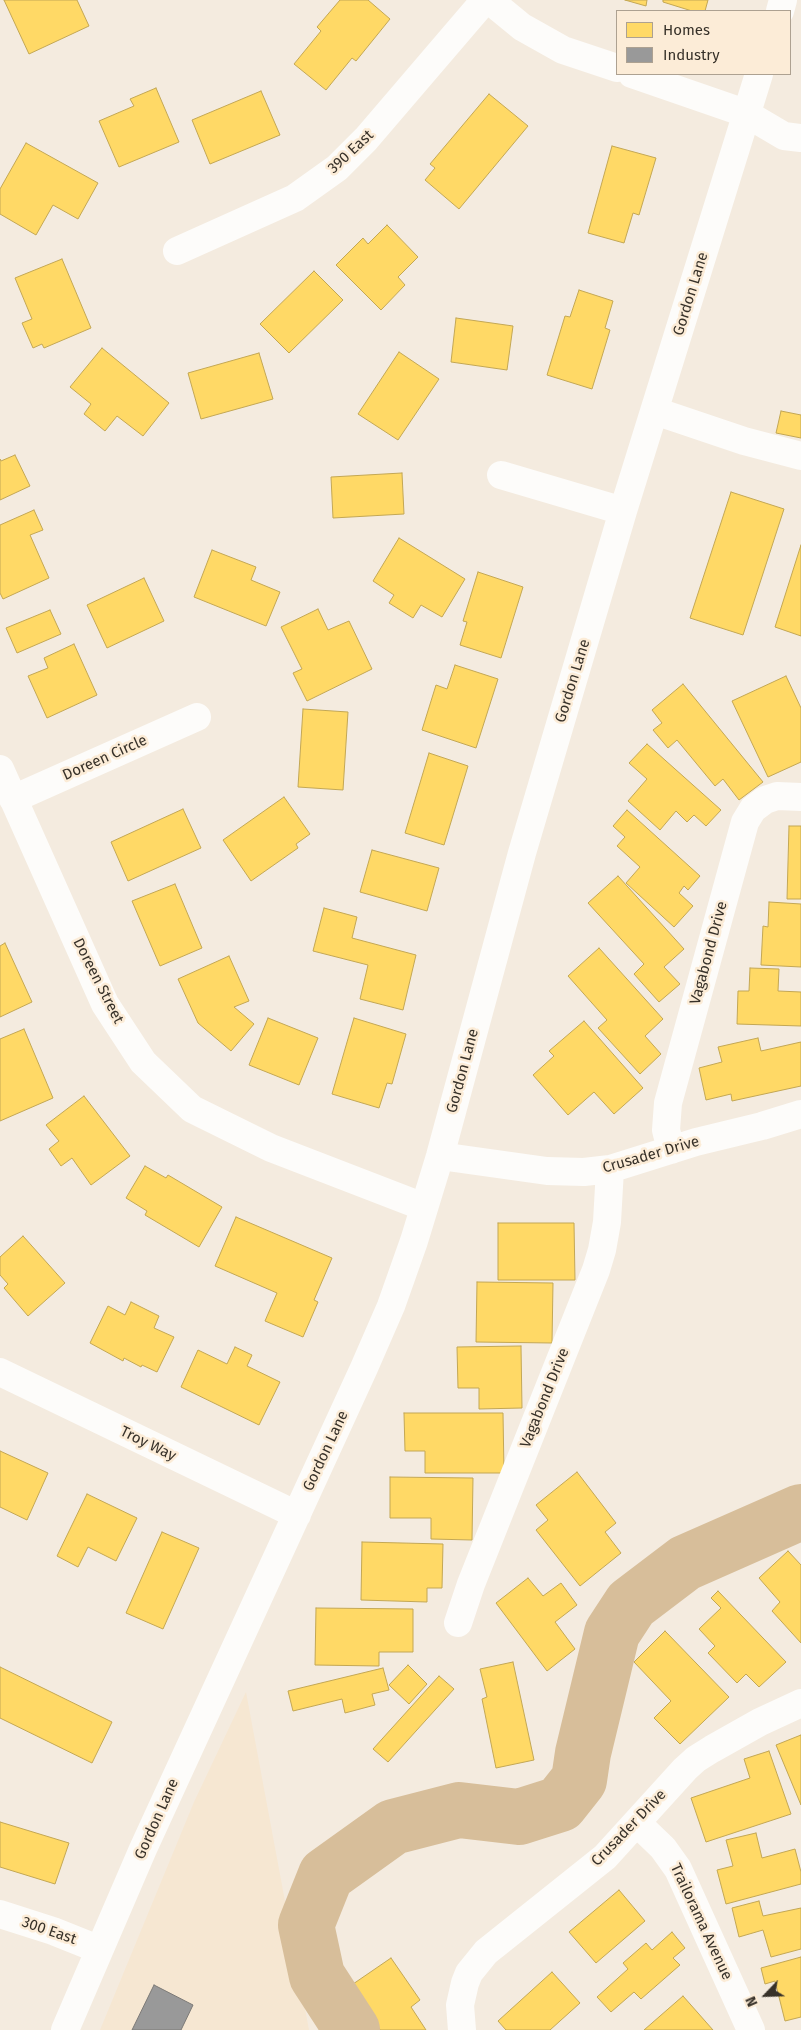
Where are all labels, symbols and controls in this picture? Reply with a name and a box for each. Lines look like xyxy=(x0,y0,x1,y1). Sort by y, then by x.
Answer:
legend xyxy=(616,10,791,75)
text: Homes xyxy=(663,21,710,39)
text: Industry xyxy=(663,46,720,64)
street label: 390 East xyxy=(324,126,378,178)
street label: Gordon Lane xyxy=(670,250,712,338)
street label: Gordon Lane xyxy=(552,637,594,725)
street label: Doreen Circle xyxy=(60,731,150,785)
street label: Vagabond Drive xyxy=(687,899,731,1007)
street label: Doreen Street xyxy=(69,935,127,1027)
street label: Gordon Lane xyxy=(443,1027,483,1115)
street label: Crusader Drive xyxy=(601,1133,701,1177)
street label: Vagabond Drive xyxy=(517,1345,573,1451)
street label: Gordon Lane xyxy=(300,1408,352,1494)
street label: Troy Way xyxy=(117,1423,179,1465)
street label: Gordon Lane xyxy=(131,1776,183,1862)
street label: Crusader Drive xyxy=(588,1786,670,1870)
street label: Trailorama Avenue xyxy=(666,1861,736,1983)
street label: 300 East xyxy=(19,1913,79,1949)
north arrow xyxy=(741,1970,791,2020)
text: N xyxy=(742,1994,761,2009)

